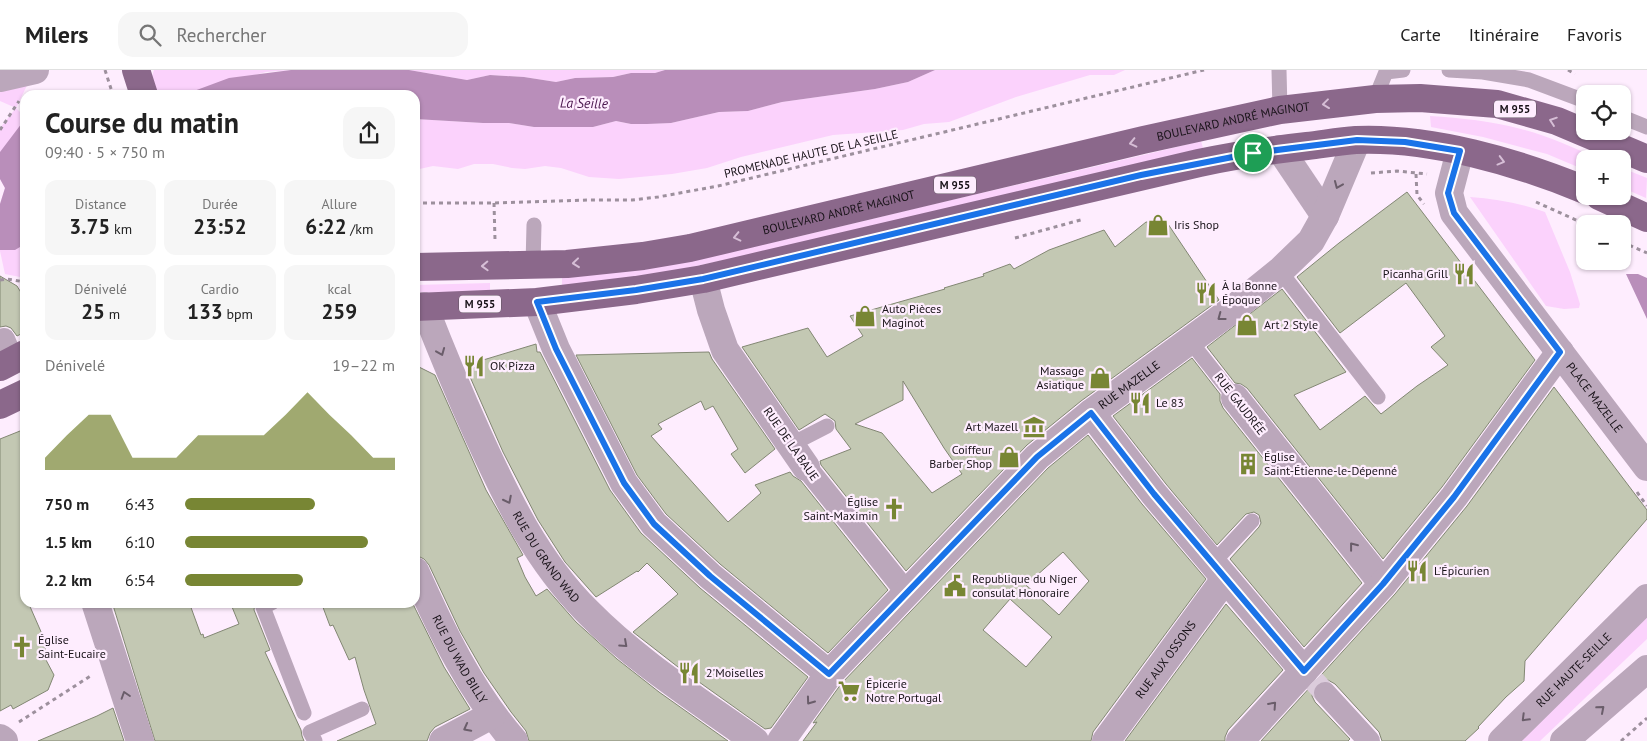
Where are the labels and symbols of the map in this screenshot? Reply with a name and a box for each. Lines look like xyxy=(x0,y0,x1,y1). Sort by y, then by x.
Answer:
water label: La Seille xyxy=(560,94,609,112)
one-way arrow xyxy=(1322,98,1330,109)
street label: BOULEVARD ANDRÉ MAGINOT xyxy=(1155,99,1311,144)
road number: M 955 xyxy=(1494,100,1536,118)
one-way arrow xyxy=(1550,116,1558,126)
street label: PROMENADE HAUTE DE LA SEILLE xyxy=(723,126,899,181)
pin xyxy=(1232,132,1274,174)
one-way arrow xyxy=(1128,137,1137,148)
one-way arrow xyxy=(1497,155,1506,166)
road number: M 955 xyxy=(934,176,976,194)
one-way arrow xyxy=(1333,180,1344,189)
street label: BOULEVARD ANDRÉ MAGINOT xyxy=(761,187,917,237)
shop icon: Iris Shop xyxy=(1145,212,1171,238)
place label: Iris Shop xyxy=(1174,217,1219,232)
one-way arrow xyxy=(732,231,741,242)
one-way arrow xyxy=(572,257,580,268)
one-way arrow xyxy=(480,260,488,271)
restaurant icon: Picanha Grill xyxy=(1451,261,1477,287)
place label: Picanha Grill xyxy=(1383,266,1448,281)
place label: À la Bonne Époque xyxy=(1222,278,1277,307)
restaurant icon: À la Bonne Époque xyxy=(1193,280,1219,306)
road number: M 955 xyxy=(459,295,501,312)
place label: Auto Pièces Maginot xyxy=(882,301,941,330)
shop icon: Auto Pièces Maginot xyxy=(852,303,878,329)
one-way arrow xyxy=(1218,312,1227,320)
shop icon: Art 2 Style xyxy=(1234,312,1260,338)
place label: Art 2 Style xyxy=(1264,317,1318,332)
one-way arrow xyxy=(435,347,446,356)
restaurant icon: OK Pizza xyxy=(461,353,487,379)
street label: RUE MAZELLE xyxy=(1095,357,1163,412)
place label: OK Pizza xyxy=(490,358,535,373)
street label: PLACE MAZELLE xyxy=(1563,359,1626,436)
place label: Massage Asiatique xyxy=(1036,363,1084,392)
shop icon: Massage Asiatique xyxy=(1087,365,1113,391)
street label: RUE GAUDRÉE xyxy=(1212,370,1269,438)
restaurant icon: Le 83 xyxy=(1127,390,1153,416)
place label: Le 83 xyxy=(1156,395,1184,410)
street label: RUE DE LA BAUE xyxy=(760,404,822,483)
museum icon: Art Mazell xyxy=(1021,414,1047,440)
place label: Art Mazell xyxy=(966,419,1018,434)
place label: Coiffeur Barber Shop xyxy=(929,442,992,471)
shop icon: Coiffeur Barber Shop xyxy=(996,444,1022,470)
place label: Église Saint-Étienne-le-Dépenné xyxy=(1264,449,1397,478)
building icon: Église Saint-Étienne-le-Dépenné xyxy=(1235,451,1261,477)
place label: Église Saint-Maximin xyxy=(804,494,878,523)
one-way arrow xyxy=(502,495,512,504)
church icon: Église Saint-Maximin xyxy=(881,496,907,522)
street label: RUE DU GRAND WAD xyxy=(510,509,583,606)
one-way arrow xyxy=(1350,543,1358,552)
restaurant icon: L'Épicurien xyxy=(1404,558,1430,584)
place label: L'Épicurien xyxy=(1434,563,1489,578)
place label: Republique du Niger consulat Honoraire xyxy=(972,571,1077,600)
public building icon: Republique du Niger consulat Honoraire xyxy=(942,573,968,599)
street label: RUE DU WAD BILLY xyxy=(429,612,491,706)
street label: RUE AUX OSSONS xyxy=(1132,617,1199,701)
street label: RUE HAUTE-SEILLE xyxy=(1533,629,1614,710)
place label: Église Saint-Eucaire xyxy=(38,632,106,661)
church icon: Église Saint-Eucaire xyxy=(9,634,35,660)
one-way arrow xyxy=(618,639,627,648)
restaurant icon: 2'Moiselles xyxy=(676,660,702,686)
place label: 2'Moiselles xyxy=(706,665,764,680)
place label: Épicerie Notre Portugal xyxy=(866,676,942,705)
supermarket icon: Épicerie Notre Portugal xyxy=(836,678,862,704)
one-way arrow xyxy=(120,691,130,699)
one-way arrow xyxy=(807,695,816,705)
one-way arrow xyxy=(1267,702,1276,711)
one-way arrow xyxy=(1596,706,1605,715)
one-way arrow xyxy=(1522,712,1531,721)
one-way arrow xyxy=(463,722,472,732)

